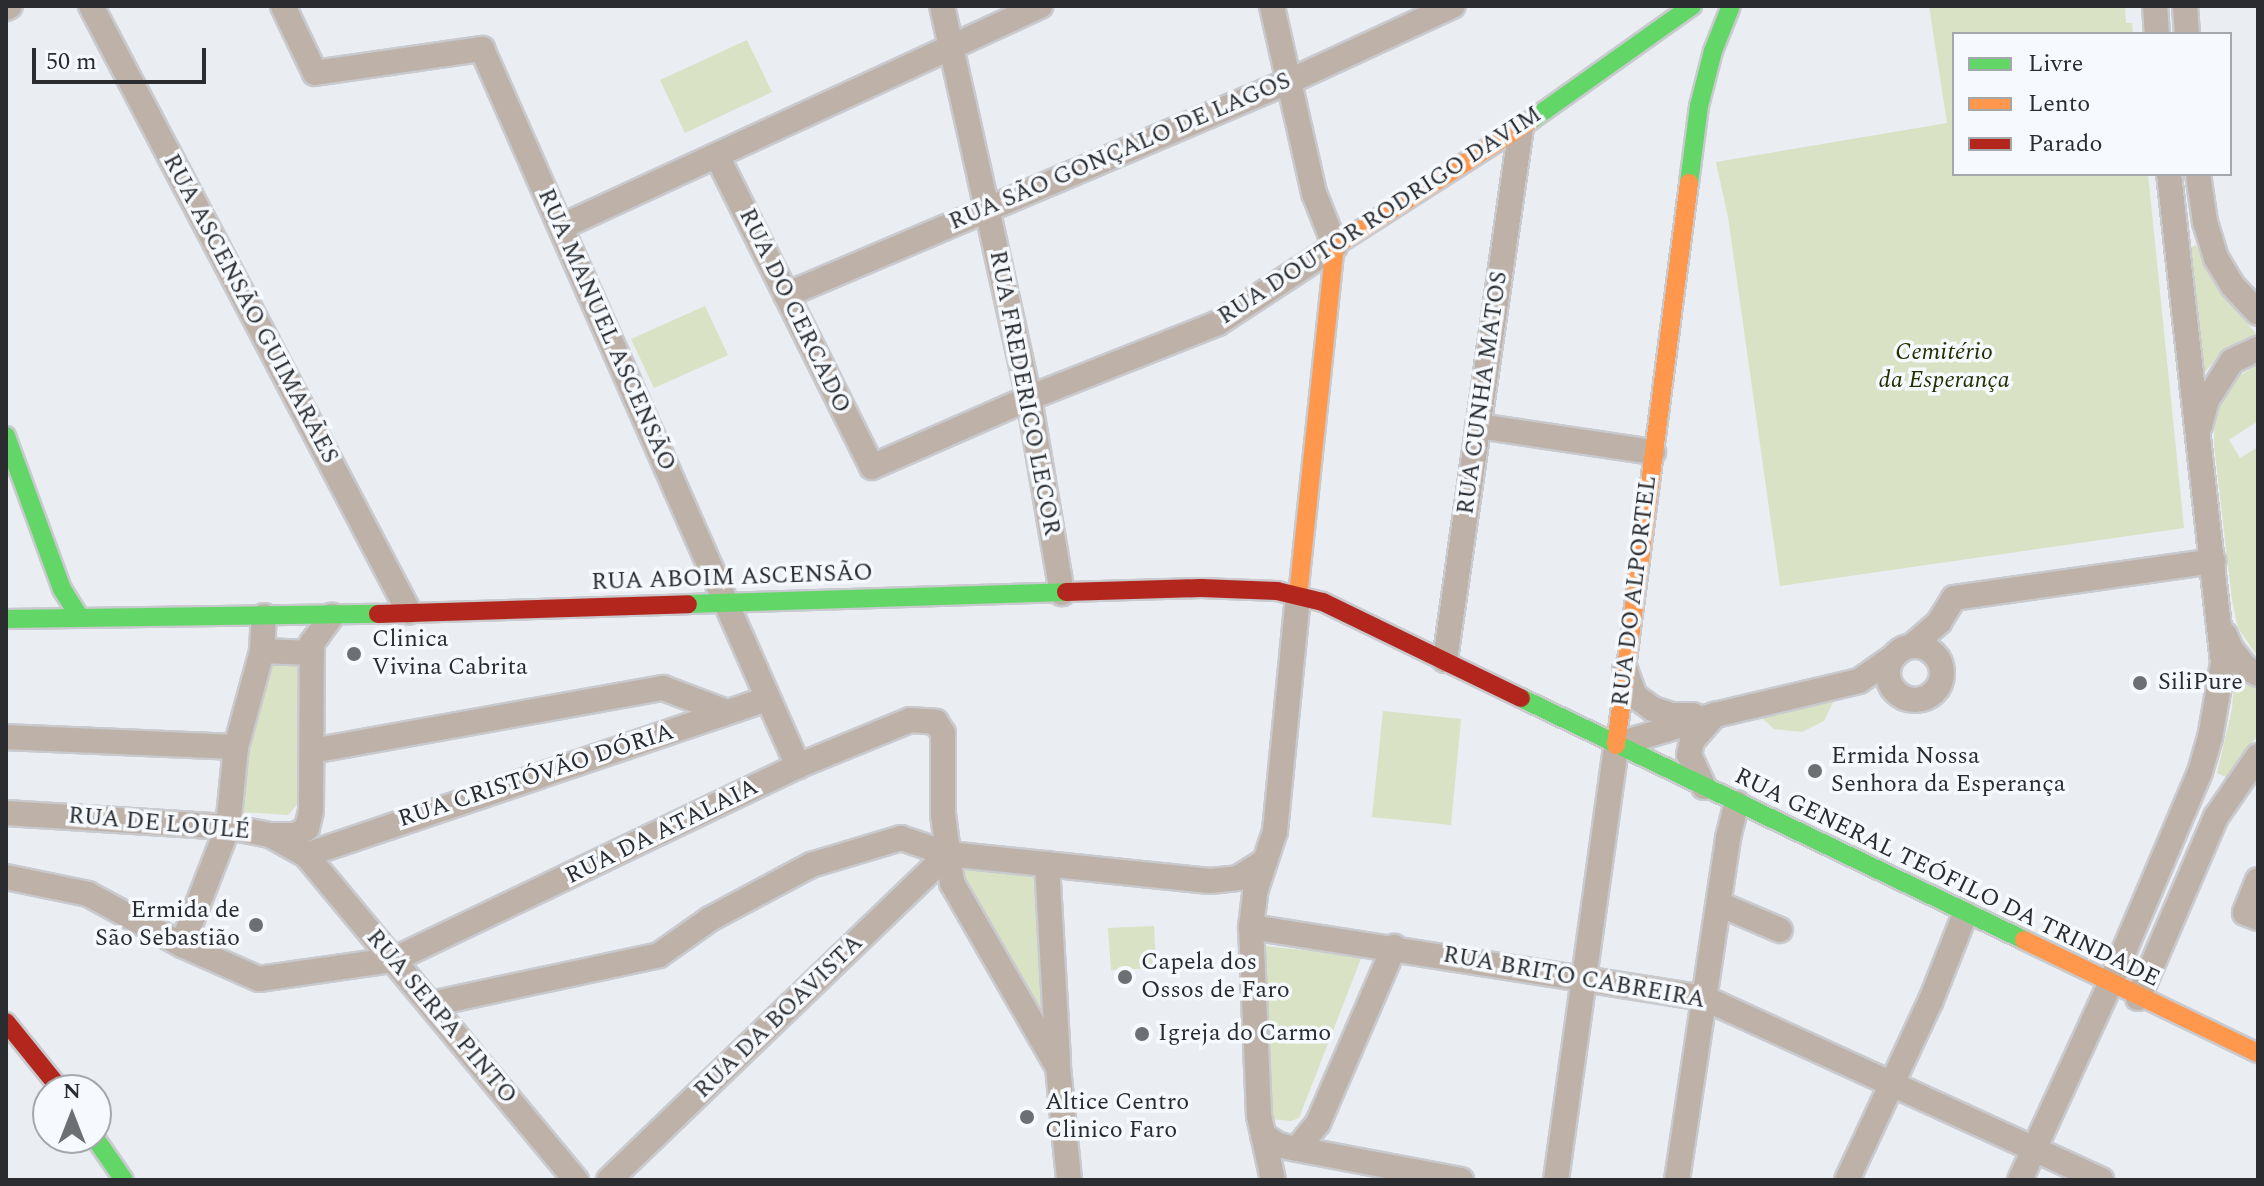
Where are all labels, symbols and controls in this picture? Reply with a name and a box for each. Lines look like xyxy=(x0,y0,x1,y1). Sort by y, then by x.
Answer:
scale bar xyxy=(36,32,210,82)
legend xyxy=(1952,32,2232,176)
text: 50 m xyxy=(46,44,97,80)
text: Livre xyxy=(2028,46,2083,82)
street label: RUA SÃO GONÇALO DE LAGOS xyxy=(945,67,1295,237)
text: Lento xyxy=(2028,86,2090,122)
street label: RUA DOUTOR RODRIGO DAVIM xyxy=(1213,101,1547,331)
text: Parado xyxy=(2028,126,2102,162)
street label: RUA ASCENSÃO GUIMARÃES xyxy=(156,149,344,469)
street label: RUA MANUEL ASCENSÃO xyxy=(531,184,681,476)
street label: RUA DO CERCADO xyxy=(732,204,856,418)
street label: RUA FREDERICO LECOR xyxy=(982,248,1066,538)
street label: RUA CUNHA MATOS xyxy=(1452,270,1514,516)
park label: Cemitério da Esperança xyxy=(1878,339,2010,395)
street label: RUA DO ALPORTEL xyxy=(1607,474,1663,708)
street label: RUA ABOIM ASCENSÃO xyxy=(591,559,873,597)
place label: Clinica Vivina Cabrita xyxy=(372,626,528,682)
marker: Clinica Vivina Cabrita xyxy=(343,643,365,665)
place label: SiliPure xyxy=(2158,669,2243,697)
marker: SiliPure xyxy=(2129,672,2151,694)
street label: RUA CRISTÓVÃO DÓRIA xyxy=(395,718,677,834)
place label: Ermida Nossa Senhora da Esperança xyxy=(1831,743,2065,799)
street label: RUA GENERAL TEÓFILO DA TRINDADE xyxy=(1730,762,2164,994)
marker: Ermida Nossa Senhora da Esperança xyxy=(1806,762,1824,780)
street label: RUA DA ATALAIA xyxy=(561,773,763,891)
street label: RUA DE LOULÉ xyxy=(67,802,251,846)
place label: Ermida de São Sebastião xyxy=(95,897,240,953)
marker: Ermida de São Sebastião xyxy=(247,916,265,934)
street label: RUA SERPA PINTO xyxy=(360,924,522,1110)
street label: RUA DA BOAVISTA xyxy=(689,929,869,1105)
street label: RUA BRITO CABREIRA xyxy=(1441,941,1707,1015)
place label: Capela dos Ossos de Faro xyxy=(1141,949,1290,1005)
marker: Capela dos Ossos de Faro xyxy=(1116,968,1134,986)
place label: Igreja do Carmo xyxy=(1158,1020,1331,1048)
marker: Igreja do Carmo xyxy=(1133,1025,1151,1043)
north arrow xyxy=(32,1074,112,1154)
text: N xyxy=(63,1075,81,1108)
place label: Altice Centro Clinico Faro xyxy=(1045,1089,1189,1145)
marker: Altice Centro Clinico Faro xyxy=(1016,1106,1038,1128)

